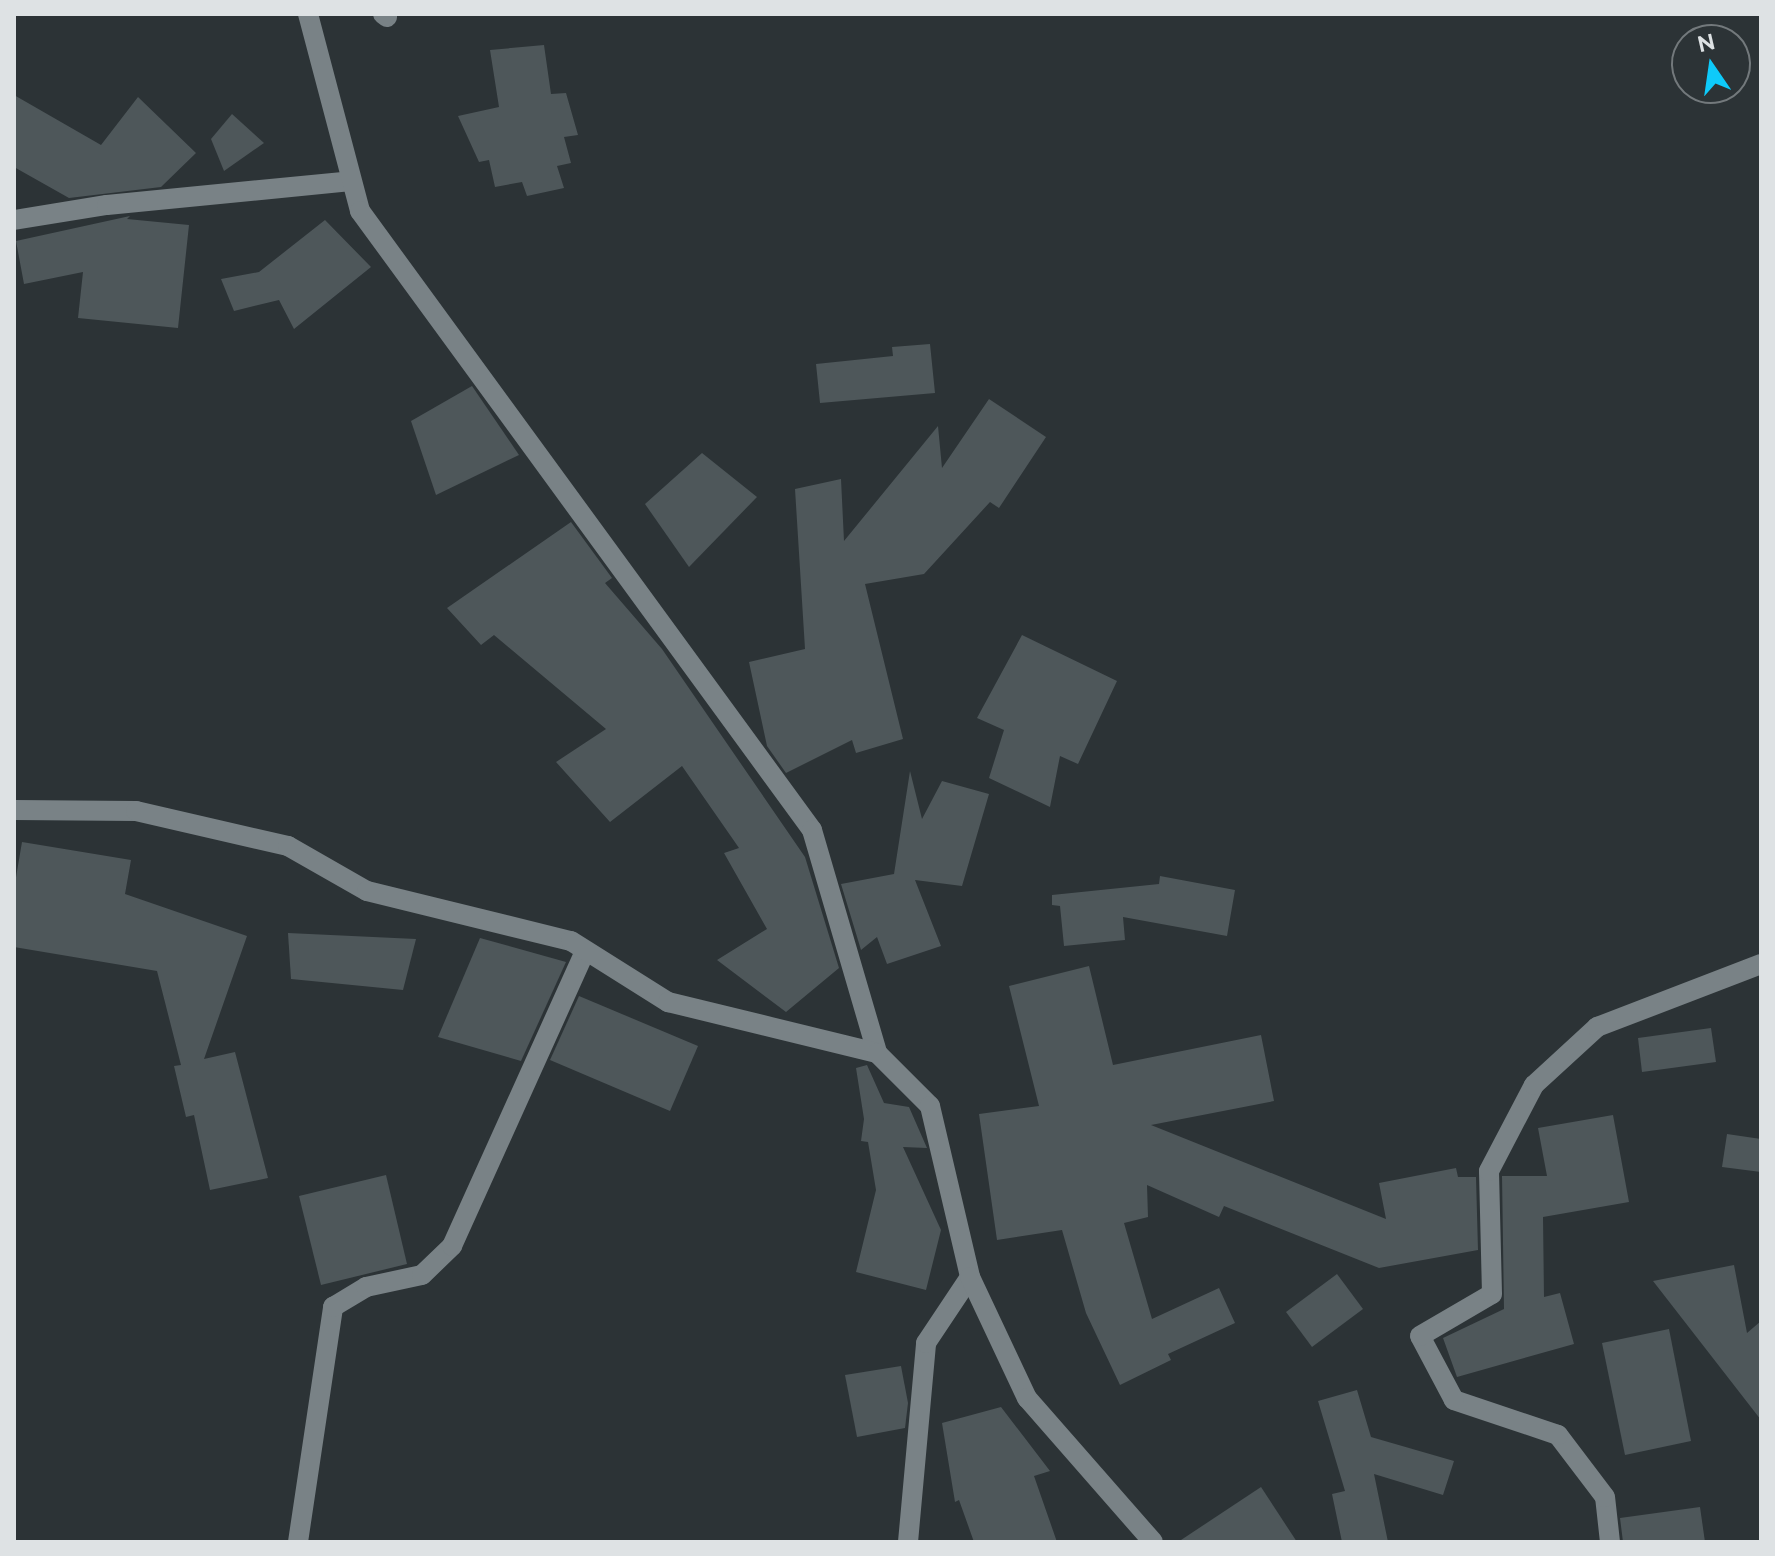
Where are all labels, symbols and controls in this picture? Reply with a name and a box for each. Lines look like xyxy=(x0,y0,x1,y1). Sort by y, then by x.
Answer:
north arrow xyxy=(1671,24,1751,104)
text: N xyxy=(1695,28,1717,57)

